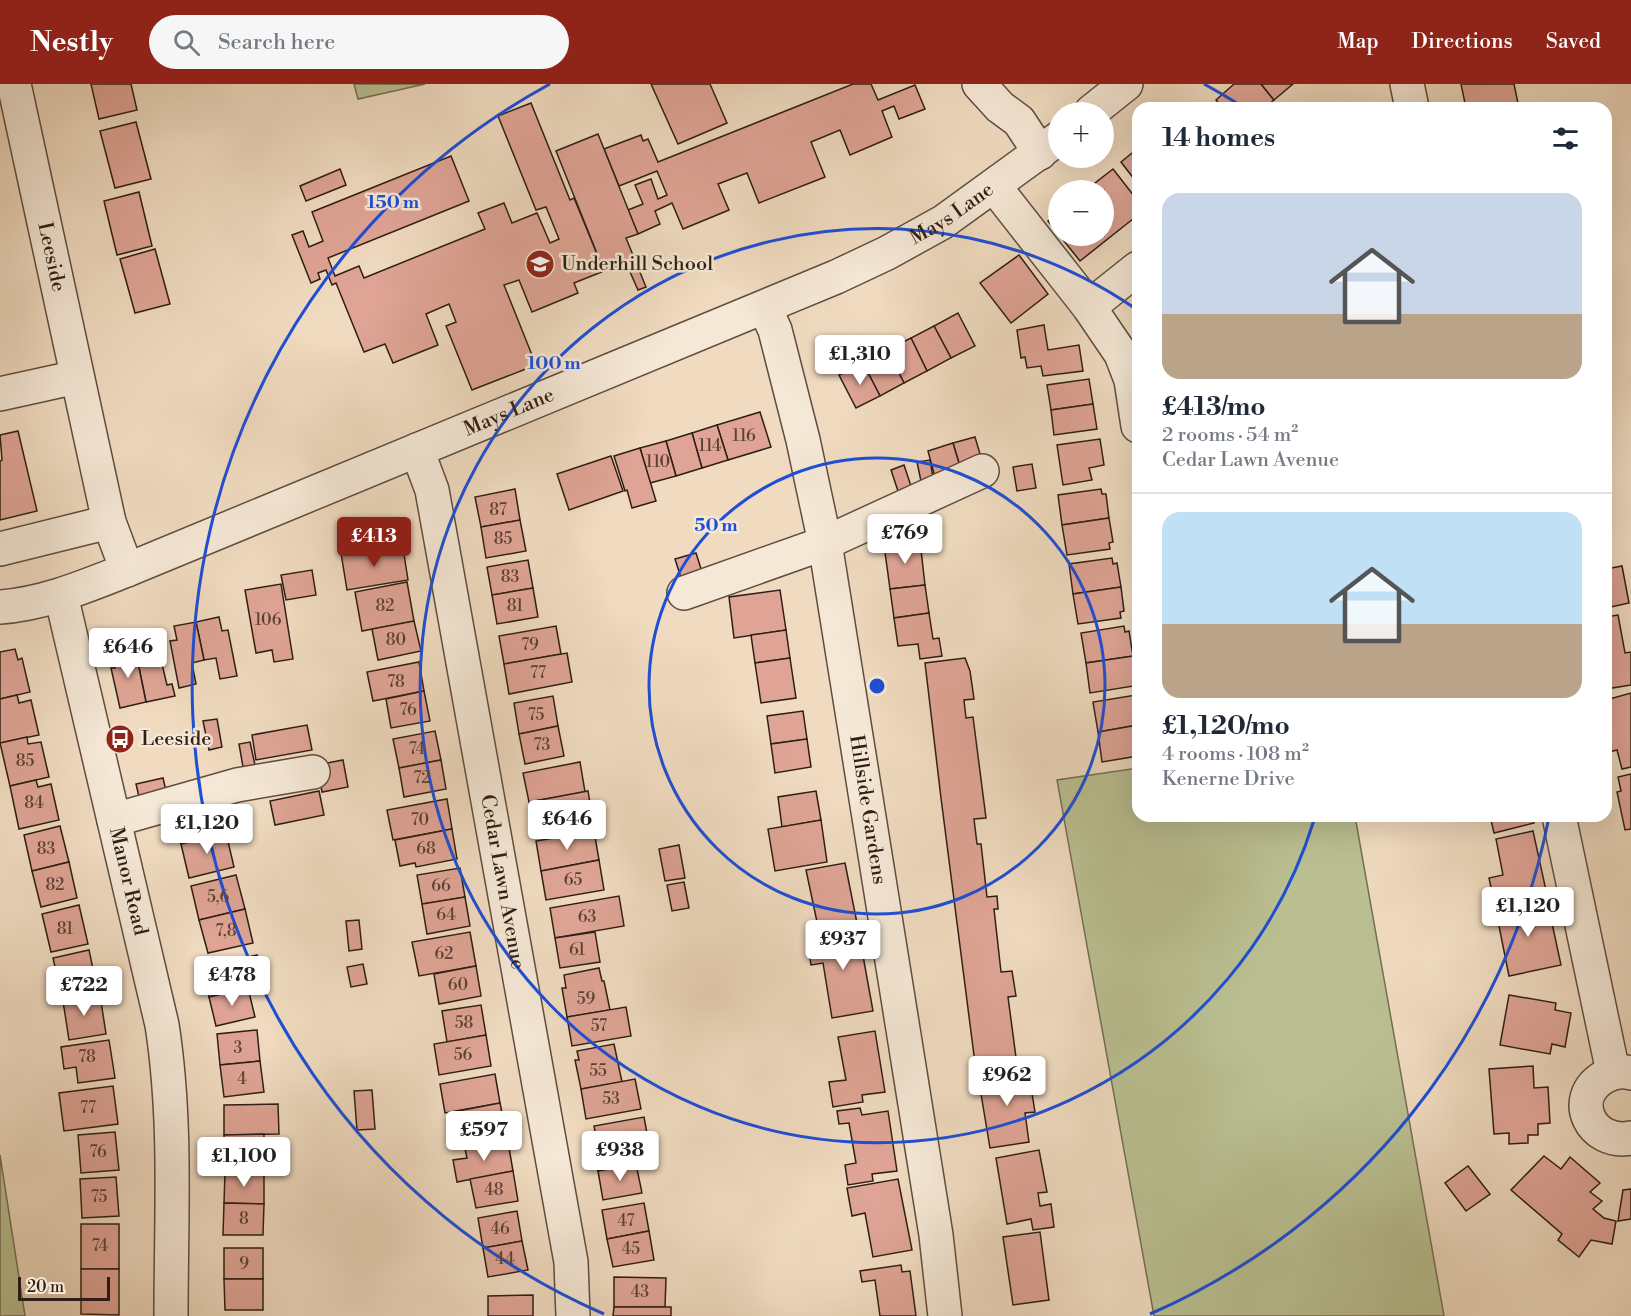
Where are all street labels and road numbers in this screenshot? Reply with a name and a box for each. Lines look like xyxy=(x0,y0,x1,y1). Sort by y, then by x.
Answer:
street label: Mays Lane xyxy=(905,177,999,250)
street label: Leeside xyxy=(32,220,71,294)
street label: Mays Lane xyxy=(460,382,558,442)
street label: Hillside Gardens xyxy=(843,733,892,886)
street label: Cedar Lawn Avenue xyxy=(475,793,531,971)
street label: Manor Road xyxy=(103,825,153,938)

